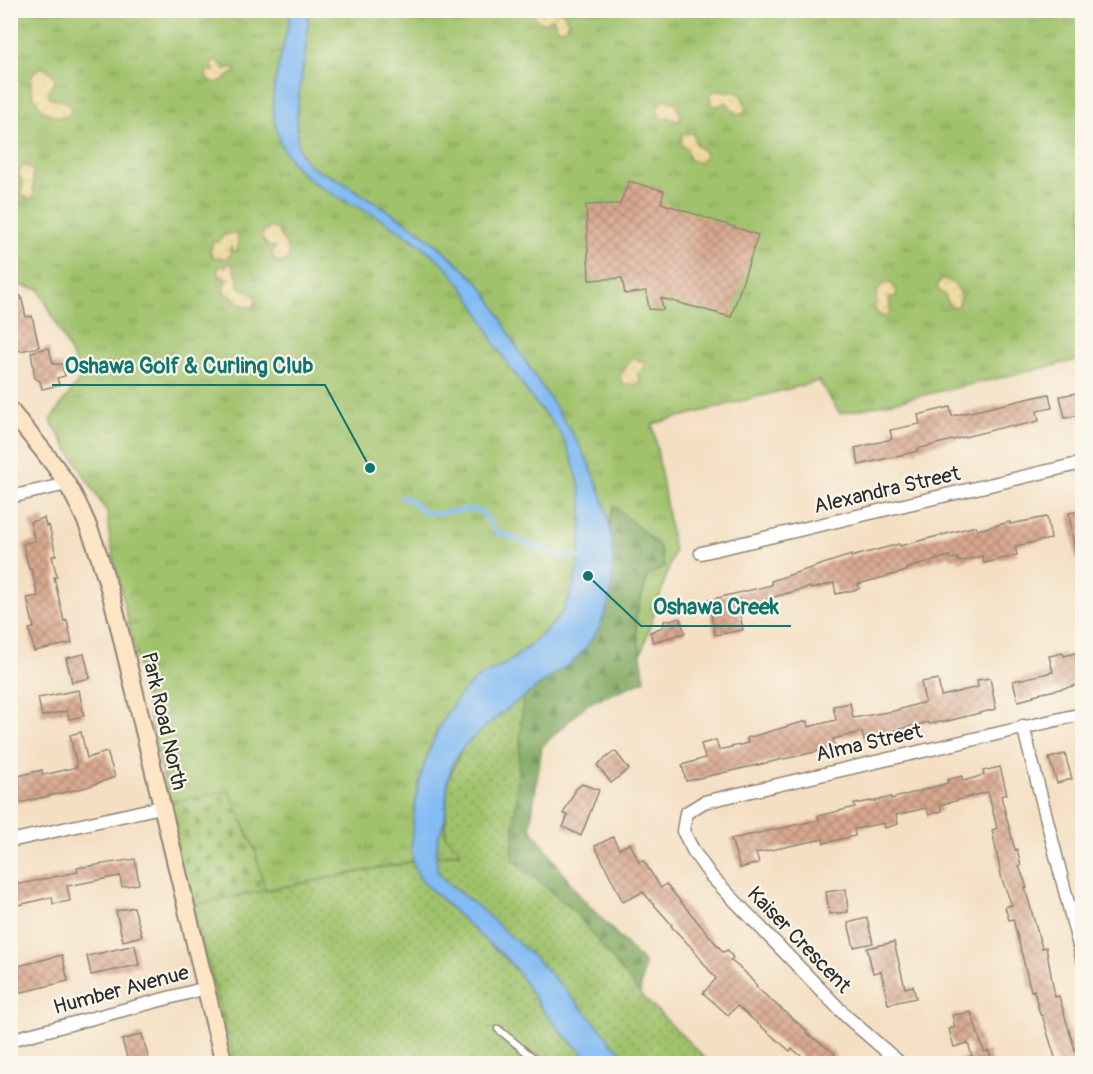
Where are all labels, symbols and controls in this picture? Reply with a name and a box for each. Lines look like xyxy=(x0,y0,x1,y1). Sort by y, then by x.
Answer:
callout: Oshawa Golf & Curling Club xyxy=(52,345,325,385)
text: Oshawa Golf & Curling Club xyxy=(65,352,313,380)
street label: Alexandra Street xyxy=(811,460,963,520)
callout: Oshawa Creek xyxy=(641,586,791,626)
text: Oshawa Creek xyxy=(653,593,780,621)
street label: Park Road North xyxy=(135,649,193,793)
street label: Alma Street xyxy=(813,718,925,768)
street label: Kaiser Crescent xyxy=(741,881,857,1000)
street label: Humber Avenue xyxy=(50,959,192,1021)

